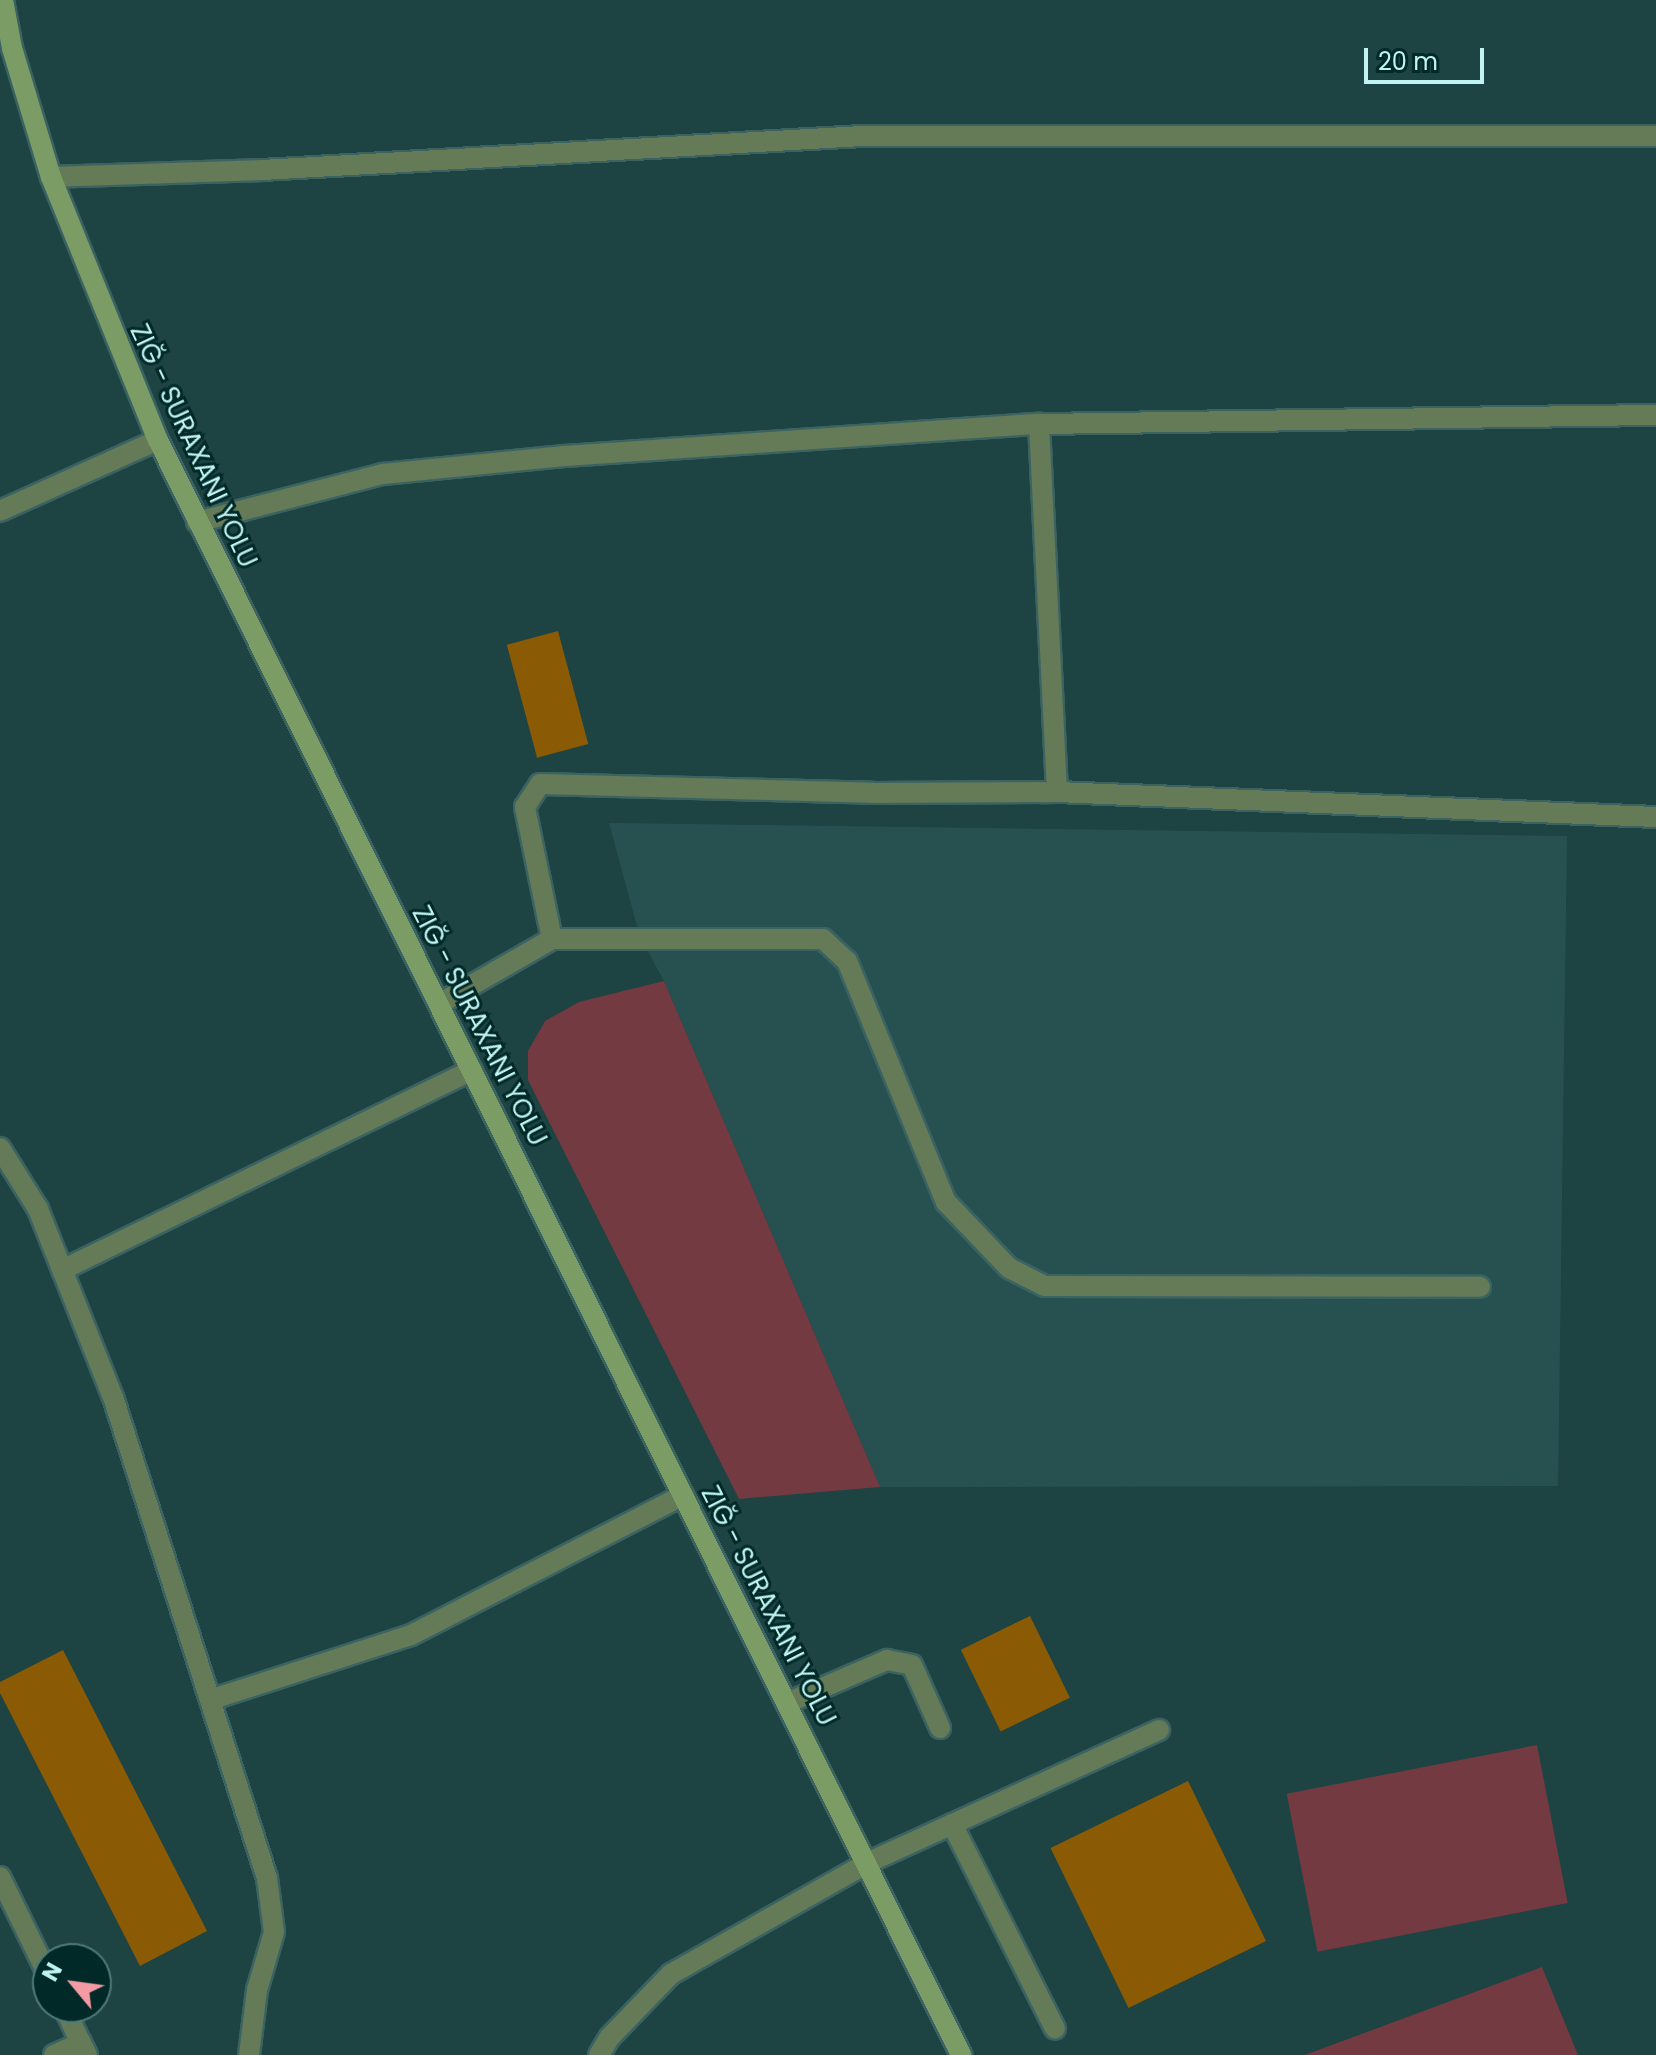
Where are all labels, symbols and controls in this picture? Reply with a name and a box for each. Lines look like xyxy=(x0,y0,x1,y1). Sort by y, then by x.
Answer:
scale bar xyxy=(1368,32,1488,82)
text: 20 m xyxy=(1378,45,1438,78)
street label: ZIĞ - SURAXANI YOLU xyxy=(123,319,263,573)
street label: ZIĞ - SURAXANI YOLU xyxy=(405,901,553,1151)
street label: ZIĞ - SURAXANI YOLU xyxy=(694,1481,842,1731)
north arrow xyxy=(32,1943,112,2023)
text: N xyxy=(35,1957,70,1987)

